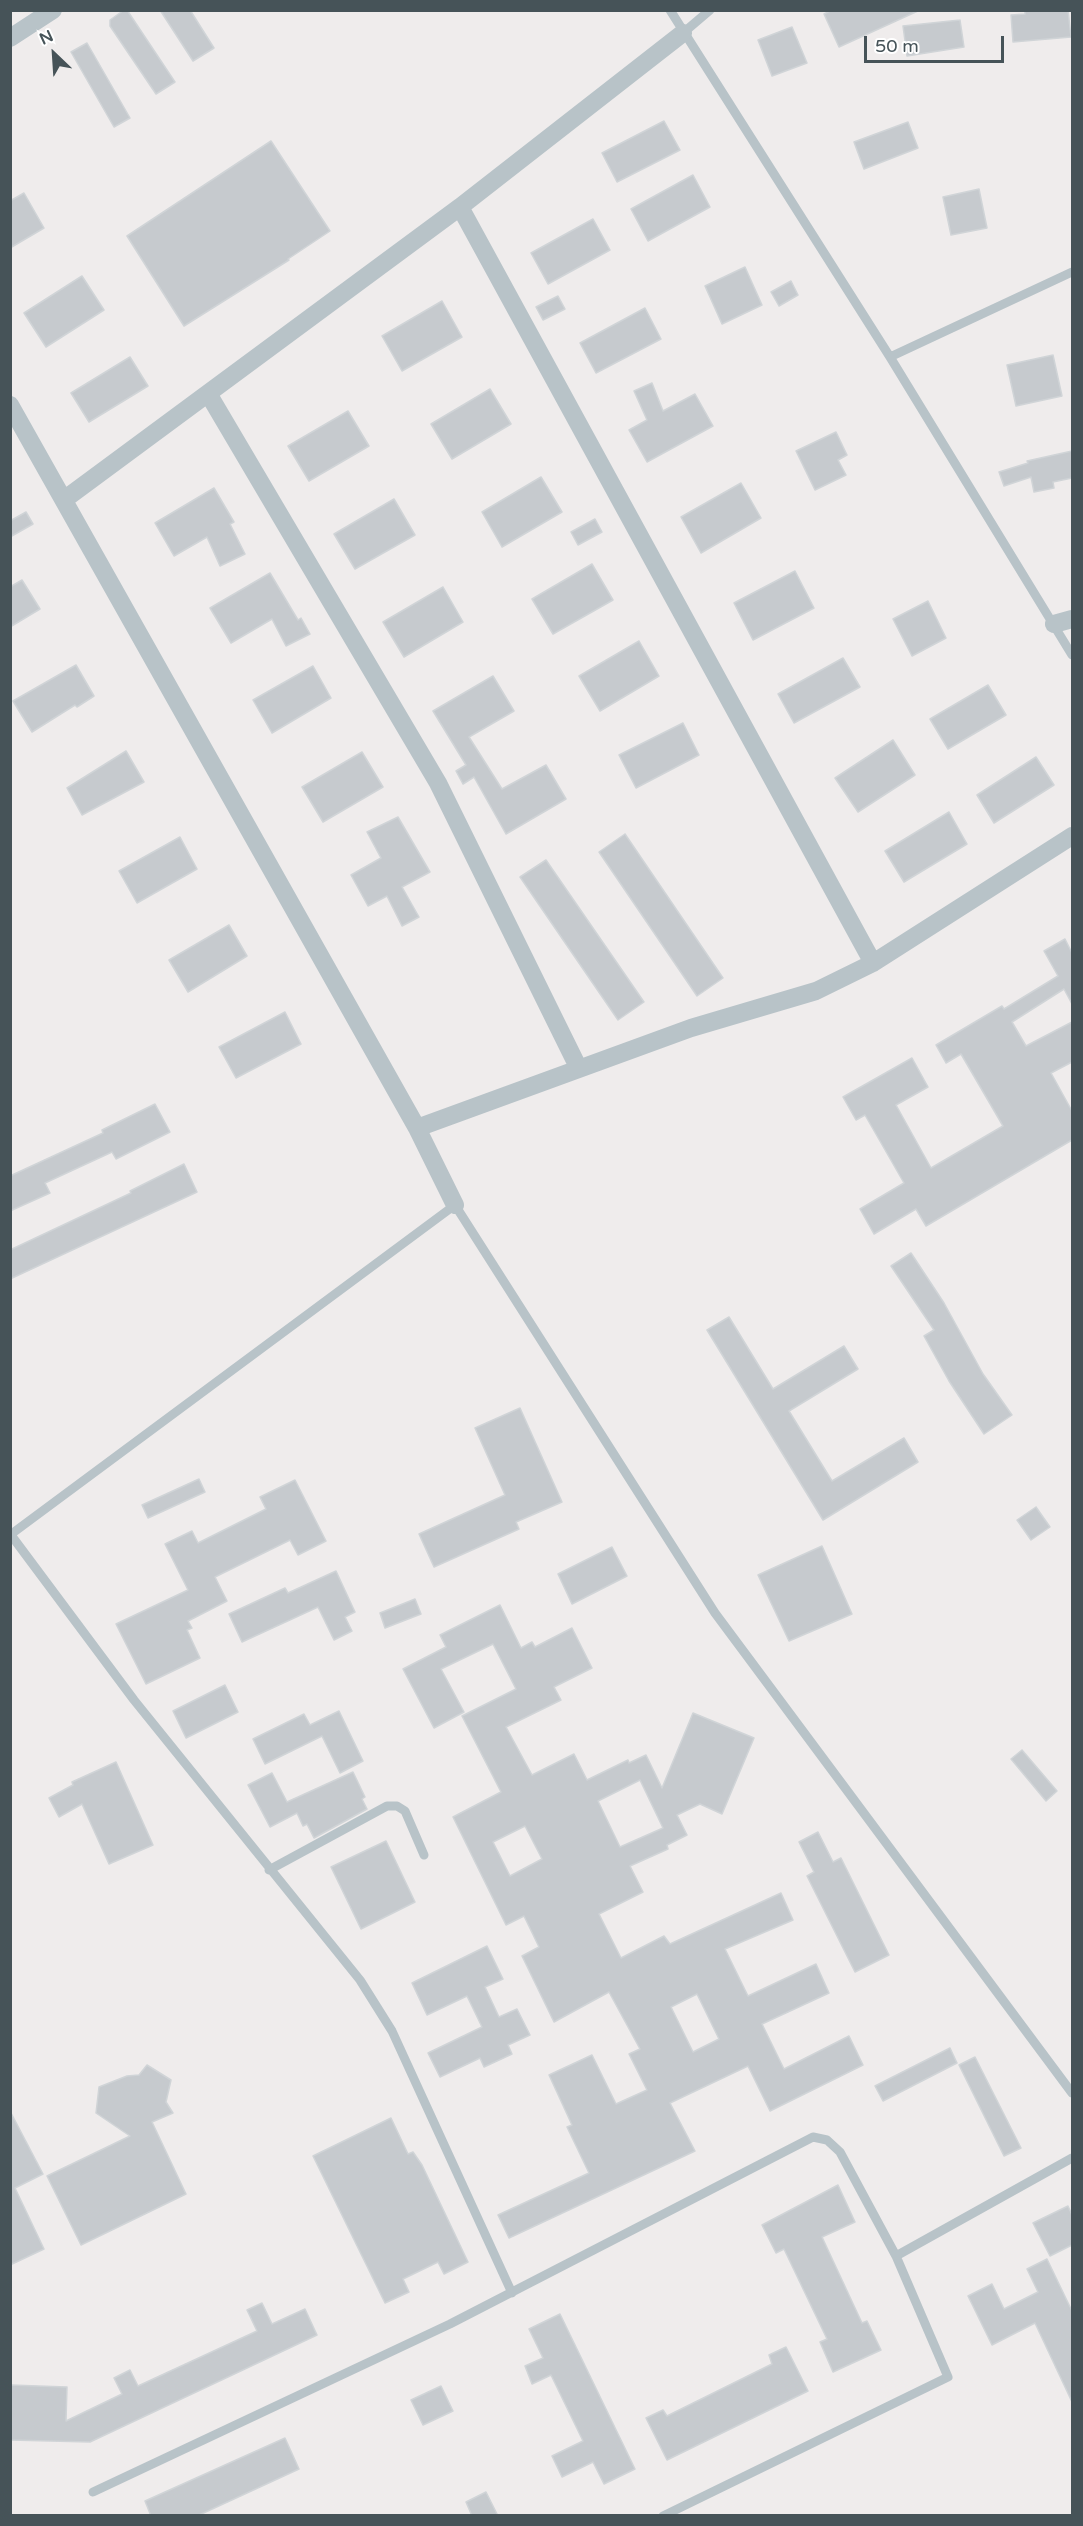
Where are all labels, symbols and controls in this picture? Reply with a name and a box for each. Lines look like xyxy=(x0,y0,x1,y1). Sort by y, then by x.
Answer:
north arrow xyxy=(24,24,84,84)
scale bar xyxy=(867,24,1006,62)
text: N xyxy=(36,26,56,49)
text: 50 m xyxy=(875,35,919,57)

